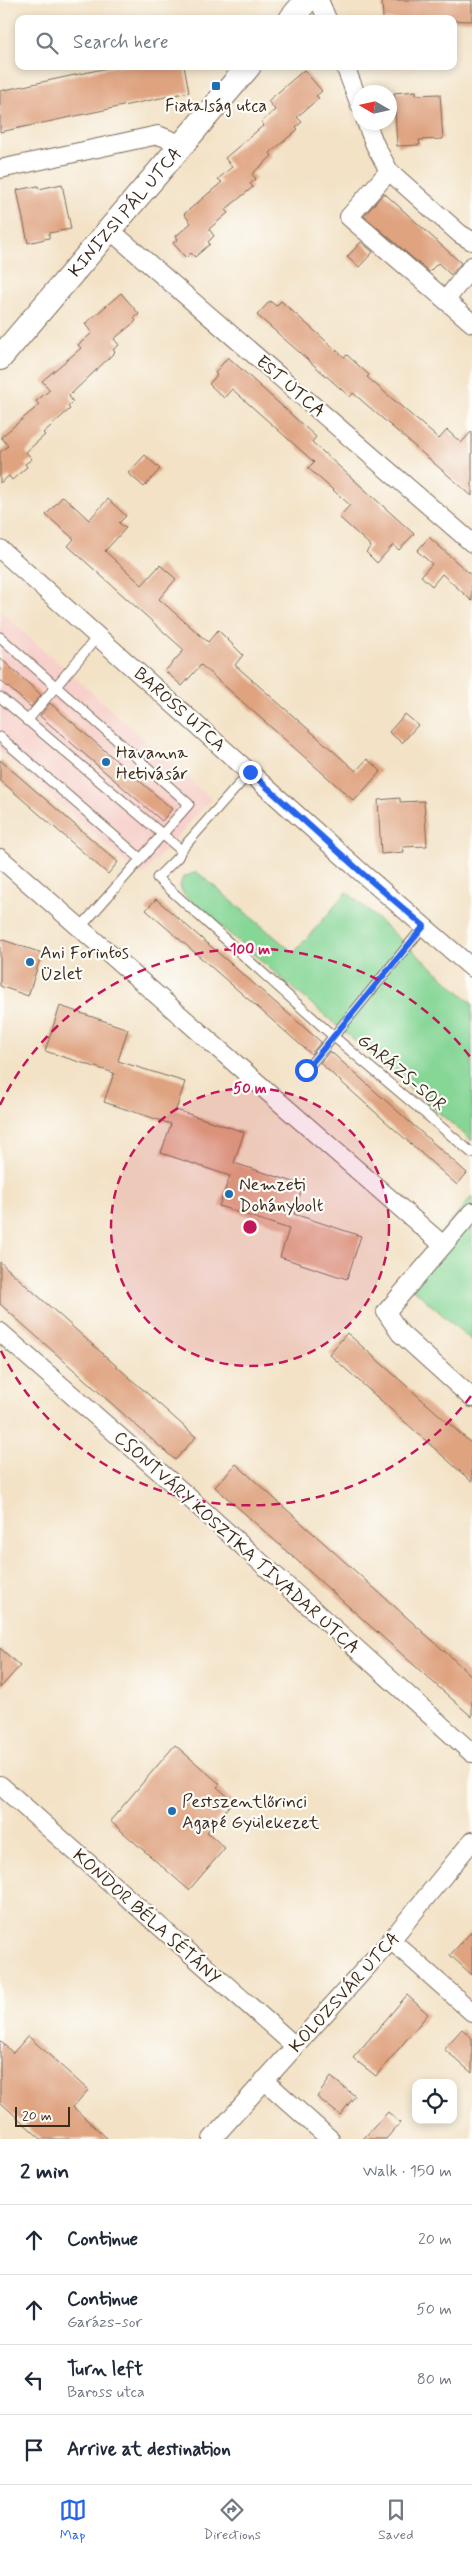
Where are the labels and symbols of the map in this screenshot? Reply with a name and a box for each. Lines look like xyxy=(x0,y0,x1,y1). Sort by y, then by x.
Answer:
marker: Fiatalság utca xyxy=(210,80,222,92)
north arrow xyxy=(352,85,397,130)
place label: Fiatalság utca xyxy=(165,94,267,118)
street label: KINIZSI PÁL UTCA xyxy=(63,143,187,282)
street label: EST UTCA xyxy=(251,350,330,423)
street label: BAROSS UTCA xyxy=(128,662,230,757)
place label: Havanna Hetivásár xyxy=(116,741,189,786)
marker: Havanna Hetivásár xyxy=(100,756,112,768)
route end xyxy=(239,761,262,784)
text: 100 m xyxy=(230,940,270,960)
place label: Ani Forintos Üzlet xyxy=(40,941,129,986)
marker: Ani Forintos Üzlet xyxy=(24,956,36,968)
street label: GARÁZS-SOR xyxy=(352,1029,451,1117)
route start xyxy=(295,1059,318,1082)
text: 50 m xyxy=(233,1079,267,1099)
place label: Nemzeti Dohánybolt xyxy=(239,1173,324,1218)
marker: Nemzeti Dohánybolt xyxy=(223,1188,235,1200)
centre of rings xyxy=(241,1218,259,1236)
street label: CSONTVÁRY KOSZTKA TIVADAR UTCA xyxy=(108,1426,364,1660)
place label: Pestszentlőrinci Agapé Gyülekezet xyxy=(182,1790,320,1835)
marker: Pestszentlőrinci Agapé Gyülekezet xyxy=(166,1805,178,1817)
street label: KONDOR BÉLA SÉTÁNY xyxy=(67,1844,225,1990)
street label: KOLOZSVÁR UTCA xyxy=(284,1927,405,2058)
scale bar xyxy=(15,2104,70,2127)

